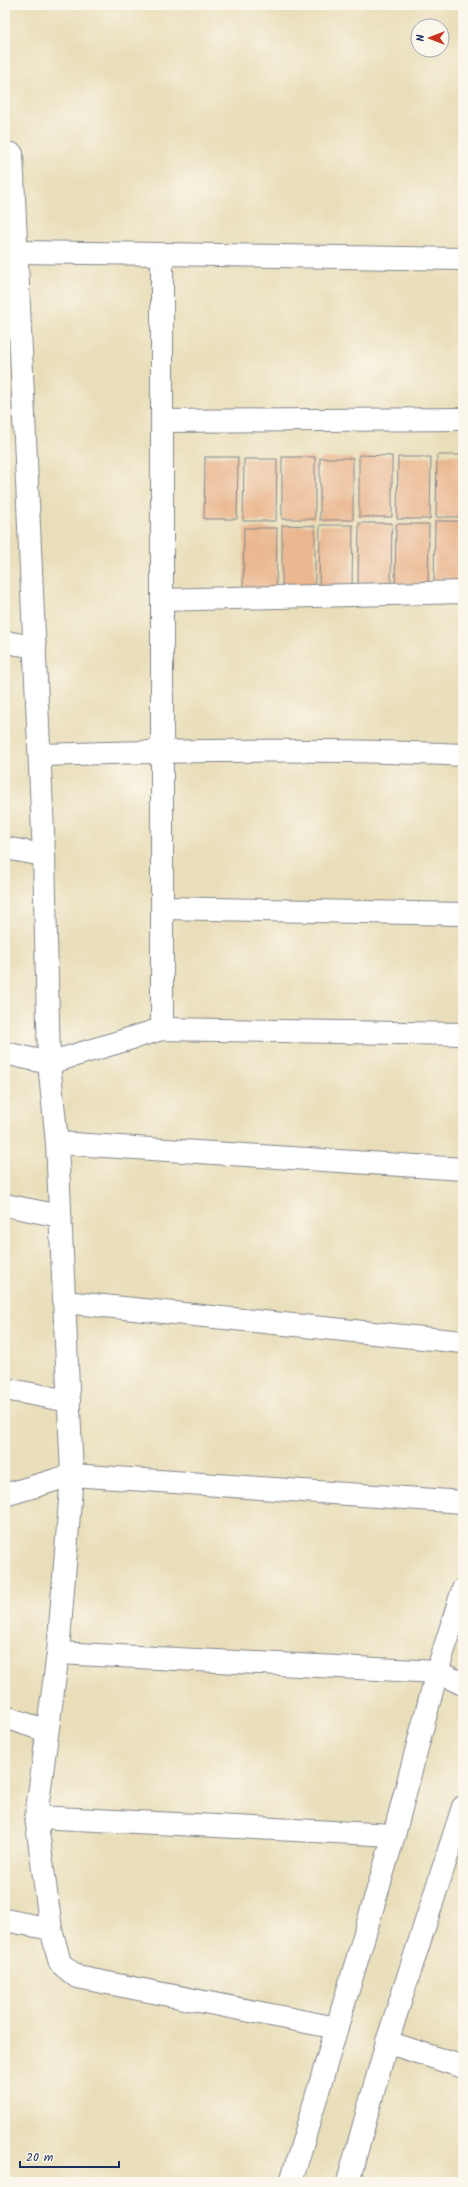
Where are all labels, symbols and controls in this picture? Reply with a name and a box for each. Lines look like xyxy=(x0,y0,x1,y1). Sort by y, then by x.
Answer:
north arrow xyxy=(410,18,450,58)
text: N xyxy=(412,34,430,41)
scale bar xyxy=(20,2143,119,2169)
text: 20 m xyxy=(26,2148,54,2167)

